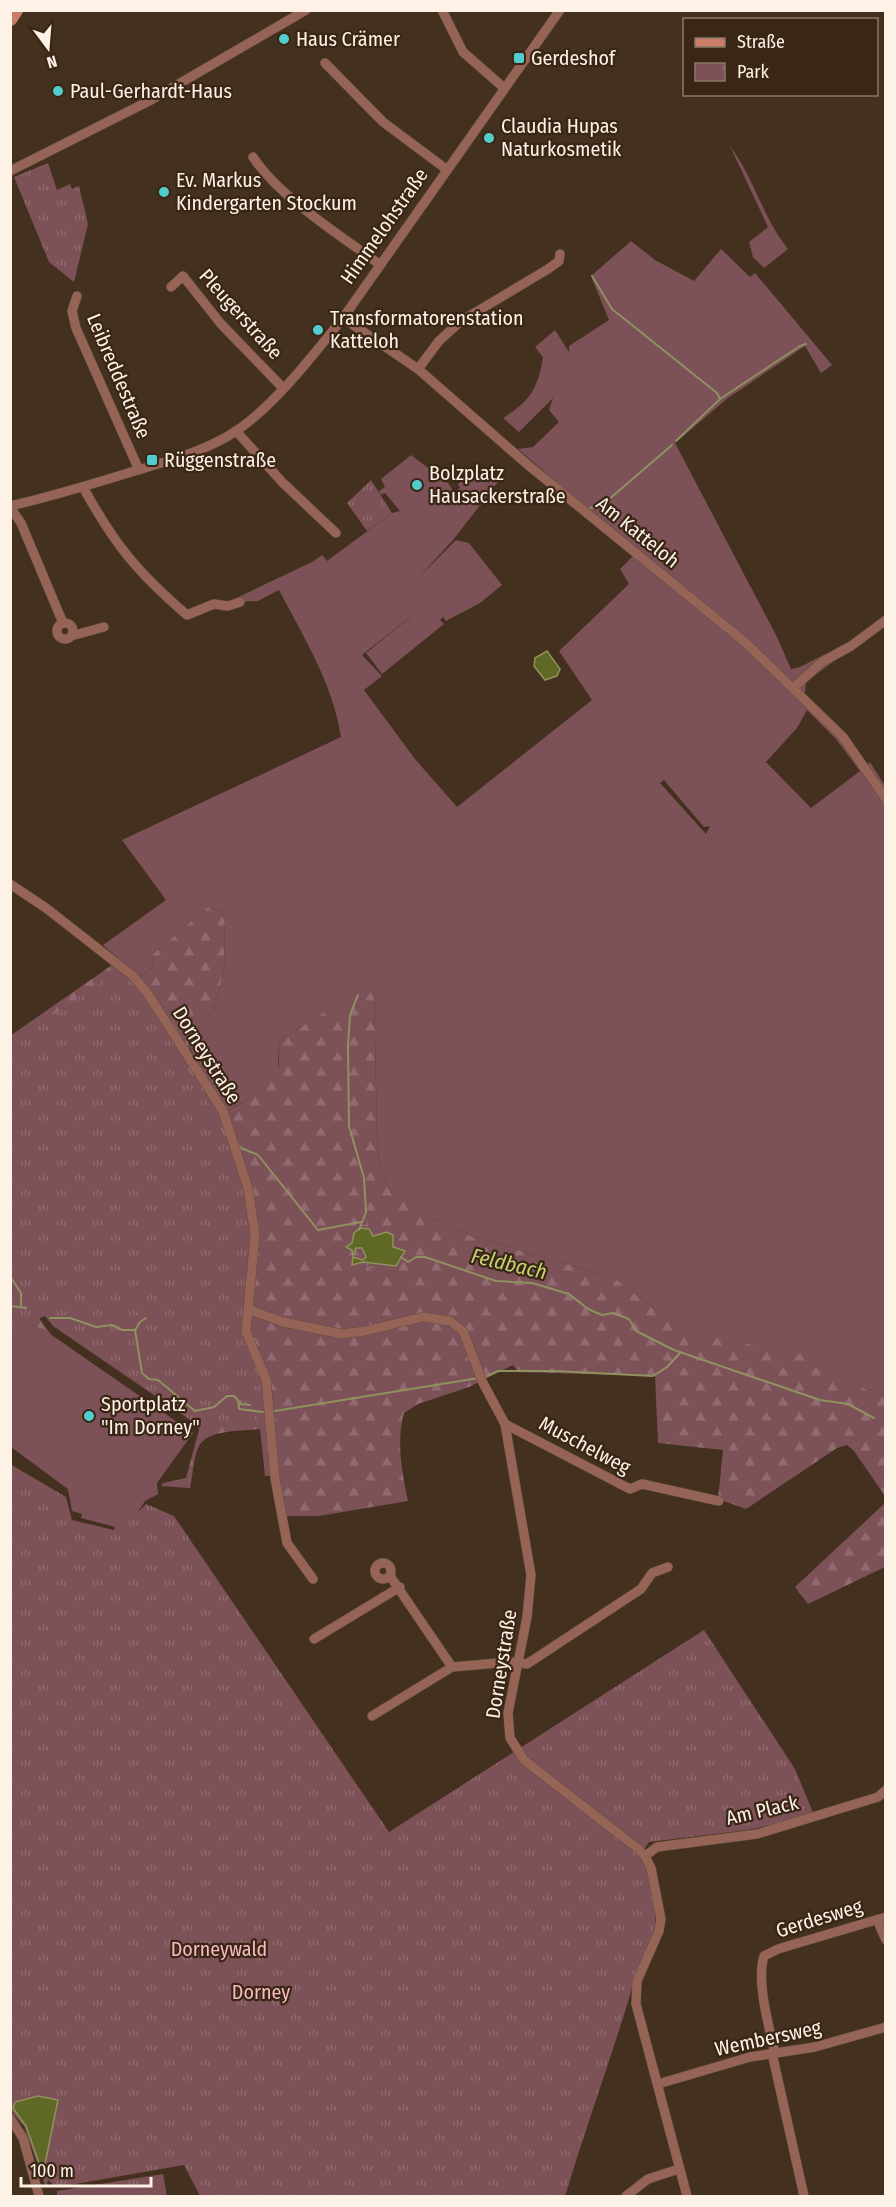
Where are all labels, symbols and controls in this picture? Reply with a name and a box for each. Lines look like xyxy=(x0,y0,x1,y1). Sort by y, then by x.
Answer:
north arrow xyxy=(18,18,78,78)
legend xyxy=(683,18,878,96)
place label: Haus Crämer xyxy=(296,27,400,51)
text: Straße xyxy=(737,31,785,53)
marker: Haus Crämer xyxy=(277,32,291,46)
place label: Gerdeshof xyxy=(531,46,617,70)
text: N xyxy=(45,51,59,72)
marker: Gerdeshof xyxy=(512,51,526,65)
text: Park xyxy=(737,61,770,83)
place label: Paul-Gerhardt-Haus xyxy=(70,79,232,103)
marker: Paul-Gerhardt-Haus xyxy=(51,84,65,98)
place label: Claudia Hupas Naturkosmetik xyxy=(501,114,622,161)
marker: Claudia Hupas Naturkosmetik xyxy=(482,131,496,145)
street label: Himmelohstraße xyxy=(335,163,433,289)
place label: Ev. Markus Kindergarten Stockum xyxy=(176,168,357,215)
marker: Ev. Markus Kindergarten Stockum xyxy=(157,185,171,199)
street label: Pleugerstraße xyxy=(194,264,288,364)
place label: Transformatorenstation Katteloh xyxy=(330,306,523,353)
street label: Leibreddestraße xyxy=(82,310,156,442)
marker: Transformatorenstation Katteloh xyxy=(311,323,325,337)
place label: Rüggenstraße xyxy=(164,448,276,472)
marker: Rüggenstraße xyxy=(145,453,159,467)
place label: Bolzplatz Hausackerstraße xyxy=(429,461,566,508)
marker: Bolzplatz Hausackerstraße xyxy=(410,478,424,492)
street label: Am Katteloh xyxy=(592,491,684,573)
street label: Dorneystraße xyxy=(168,1002,246,1108)
water label: Feldbach xyxy=(469,1243,549,1285)
place label: Sportplatz "Im Dorney" xyxy=(101,1392,200,1439)
marker: Sportplatz "Im Dorney" xyxy=(82,1409,96,1423)
street label: Muschelweg xyxy=(535,1411,635,1479)
street label: Dorneystraße xyxy=(481,1608,521,1720)
street label: Am Plack xyxy=(723,1790,801,1830)
street label: Gerdesweg xyxy=(773,1893,866,1943)
park label: Dorneywald xyxy=(171,1937,267,1961)
park label: Dorney xyxy=(232,1980,290,2004)
street label: Wembersweg xyxy=(713,2015,824,2061)
scale bar xyxy=(21,2150,152,2188)
text: 100 m xyxy=(30,2160,74,2182)

